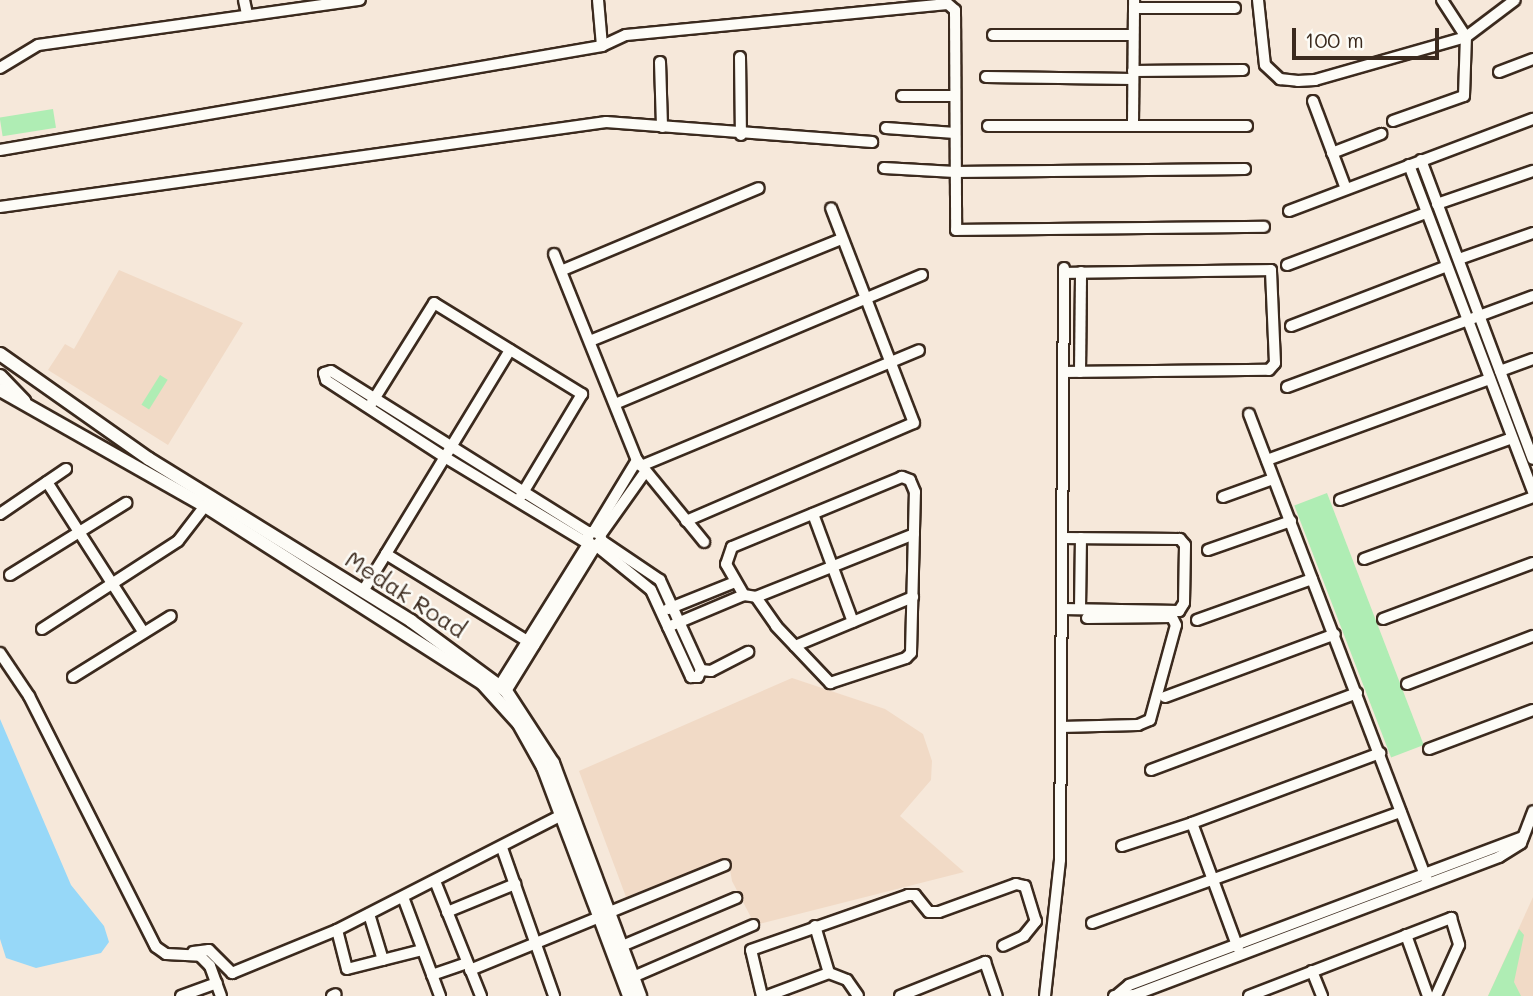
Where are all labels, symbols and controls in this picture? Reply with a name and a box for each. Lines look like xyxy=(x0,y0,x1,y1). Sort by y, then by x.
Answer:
scale bar xyxy=(1295,14,1442,58)
text: 100 m xyxy=(1305,26,1364,53)
street label: Medak Road xyxy=(340,545,472,643)

